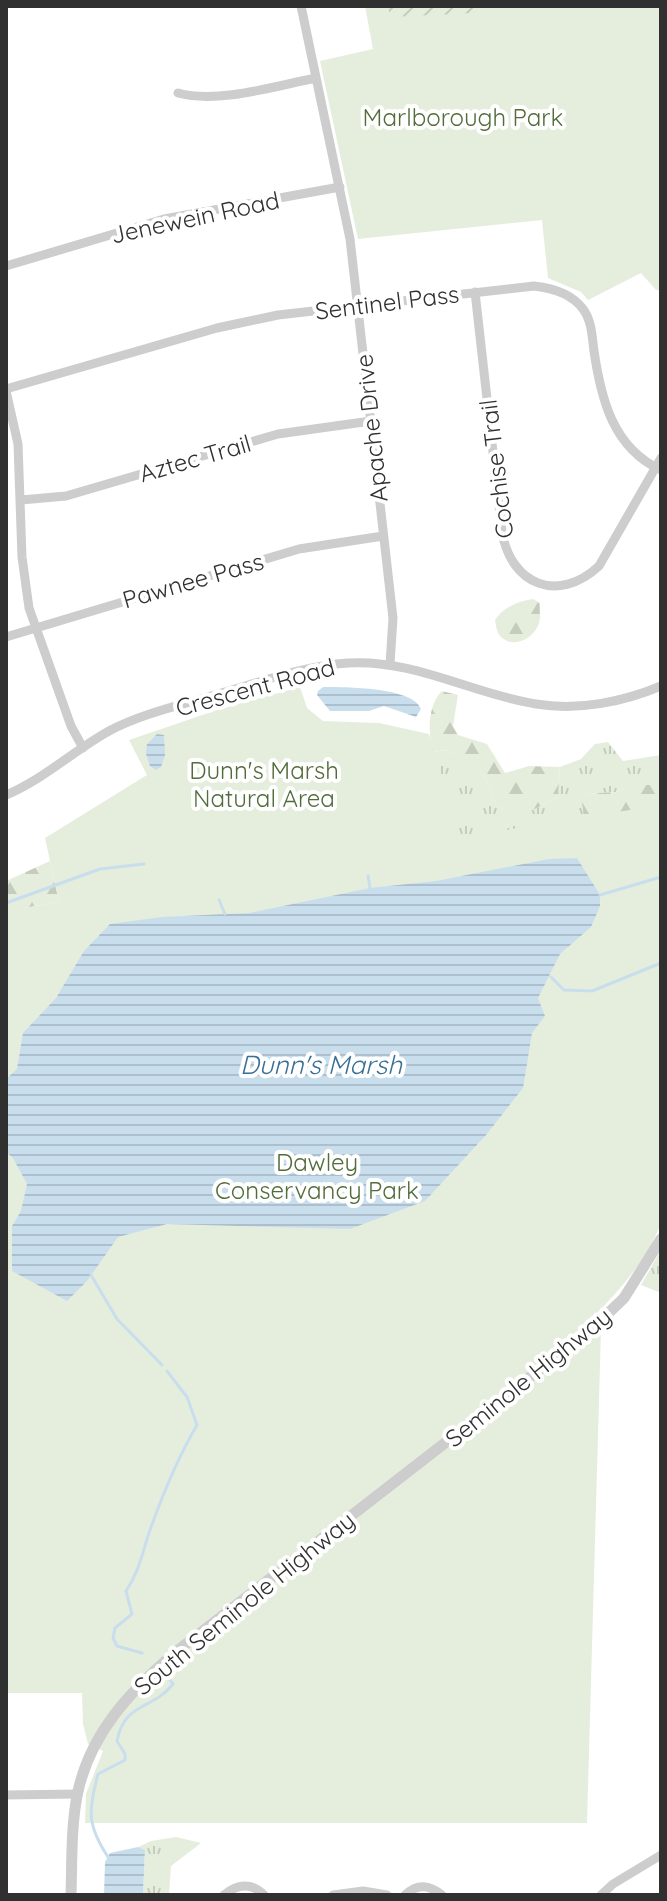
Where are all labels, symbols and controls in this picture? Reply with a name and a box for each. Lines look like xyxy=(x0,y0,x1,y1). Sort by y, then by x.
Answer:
park label: Marlborough Park xyxy=(363,102,563,132)
street label: Jenewein Road xyxy=(108,185,282,249)
street label: Sentinel Pass xyxy=(313,278,461,326)
street label: Apache Drive xyxy=(348,353,394,503)
street label: Cochise Trail xyxy=(473,398,519,540)
street label: Aztec Trail xyxy=(136,428,254,488)
street label: Pawnee Pass xyxy=(119,546,267,614)
street label: Crescent Road xyxy=(172,651,338,723)
park label: Dunn's Marsh Natural Area xyxy=(189,755,339,813)
water label: Dunn's Marsh xyxy=(240,1048,403,1081)
park label: Dawley Conservancy Park xyxy=(215,1147,419,1205)
street label: Seminole Highway xyxy=(439,1301,617,1453)
street label: South Seminole Highway xyxy=(128,1505,360,1701)

